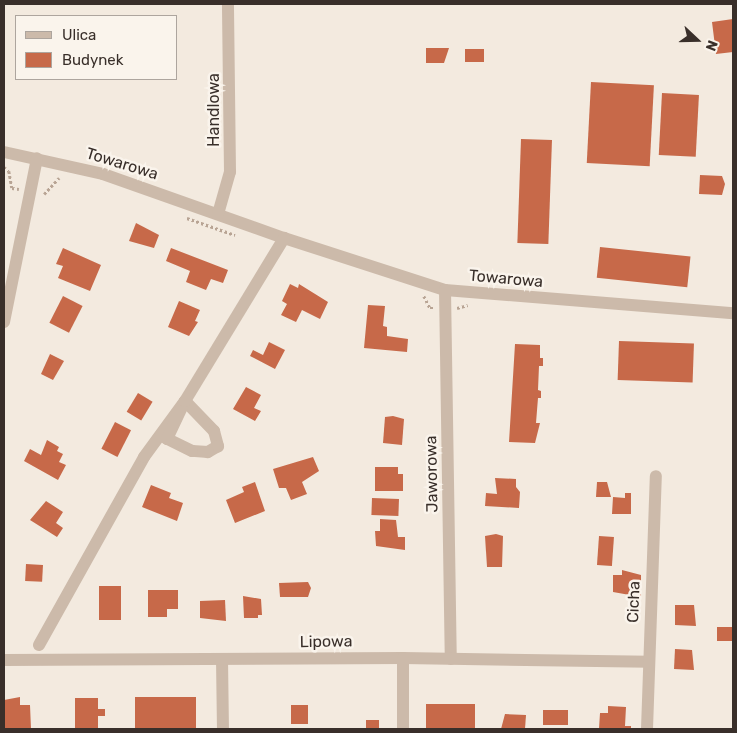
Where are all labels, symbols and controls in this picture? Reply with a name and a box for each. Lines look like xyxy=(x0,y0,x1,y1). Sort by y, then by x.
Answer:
legend xyxy=(15,15,178,80)
north arrow xyxy=(672,15,722,65)
text: Ulica xyxy=(62,26,96,44)
text: N xyxy=(702,38,721,53)
text: Budynek xyxy=(62,51,124,69)
street label: Handlowa xyxy=(204,73,224,147)
street label: Towarowa xyxy=(84,144,160,184)
street label: Towarowa xyxy=(468,266,544,292)
street label: Jaworowa xyxy=(422,435,442,513)
street label: Cicha xyxy=(624,581,644,623)
street label: Lipowa xyxy=(299,632,353,652)

